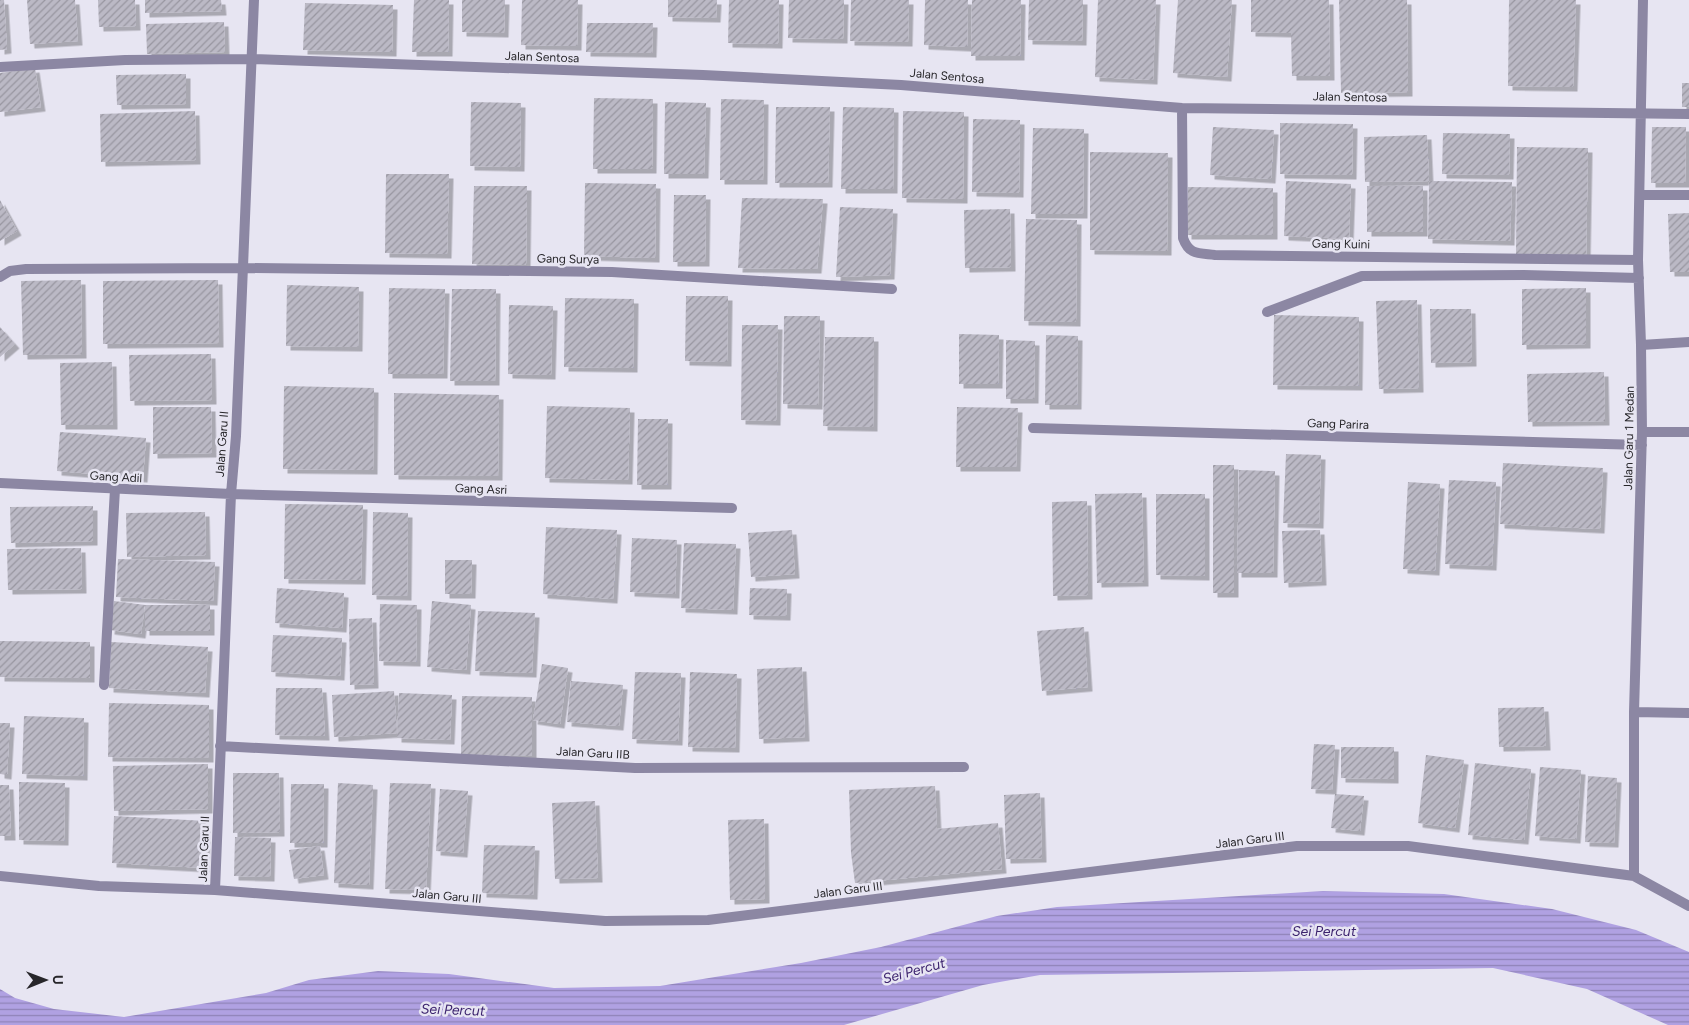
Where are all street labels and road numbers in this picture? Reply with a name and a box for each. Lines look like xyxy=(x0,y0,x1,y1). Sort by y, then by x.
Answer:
street label: Jalan Sentosa xyxy=(505,49,579,65)
street label: Jalan Sentosa xyxy=(909,66,985,86)
street label: Jalan Sentosa xyxy=(1313,89,1387,105)
street label: Gang Kuini xyxy=(1312,236,1370,252)
street label: Gang Surya xyxy=(537,251,599,267)
street label: Jalan Garu 1 Medan xyxy=(1621,386,1637,490)
street label: Jalan Garu II xyxy=(213,410,231,478)
street label: Gang Parira xyxy=(1307,416,1369,432)
street label: Gang Adil xyxy=(89,469,143,485)
street label: Gang Asri xyxy=(455,481,507,497)
street label: Jalan Garu IIB xyxy=(556,744,630,762)
street label: Jalan Garu II xyxy=(196,816,212,882)
street label: Jalan Garu III xyxy=(1215,829,1285,851)
street label: Jalan Garu III xyxy=(813,879,883,901)
street label: Jalan Garu III xyxy=(412,886,482,906)

